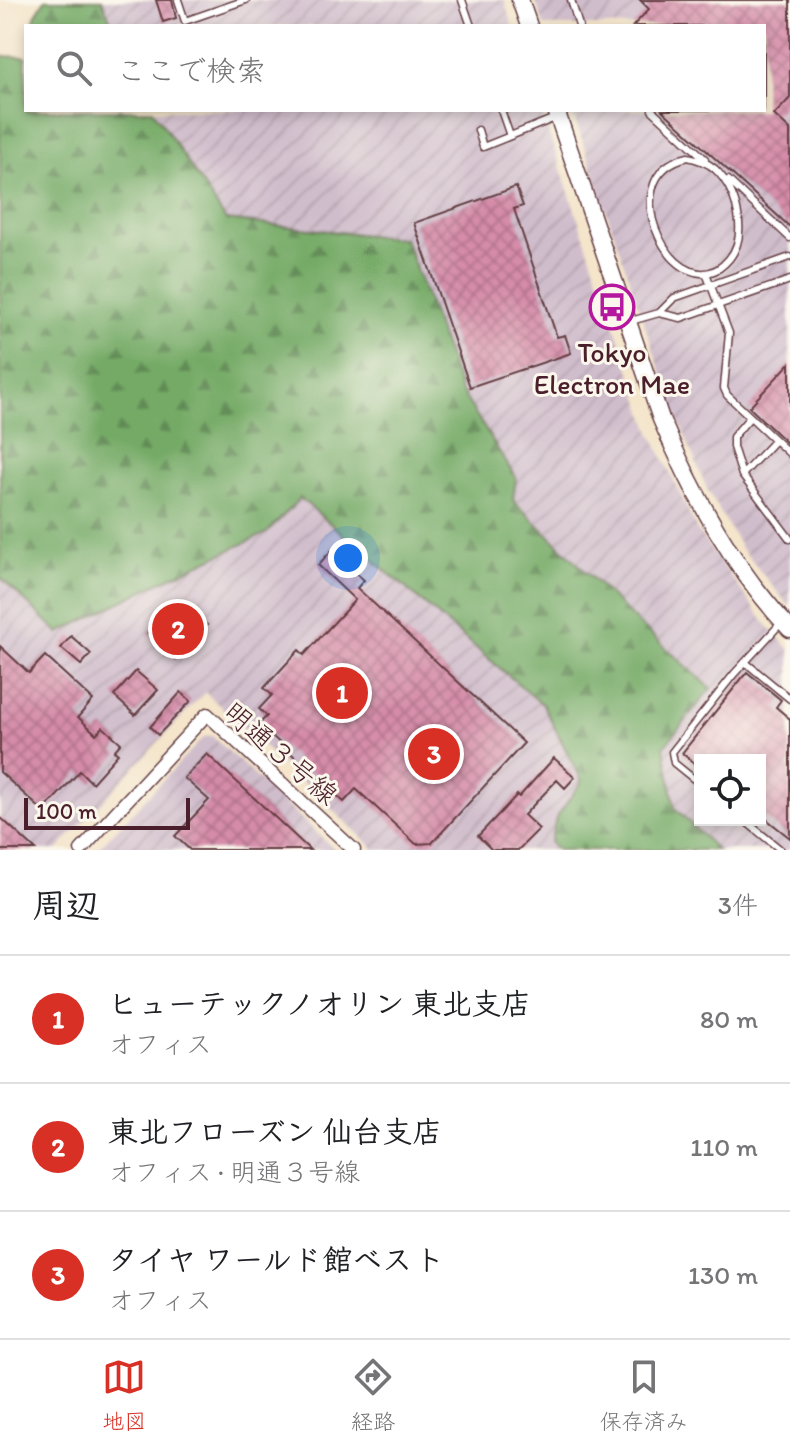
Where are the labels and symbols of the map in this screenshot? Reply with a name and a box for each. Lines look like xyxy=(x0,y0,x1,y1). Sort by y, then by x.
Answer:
bus stop icon: Tokyo Electron Mae xyxy=(588,283,636,331)
place label: Tokyo Electron Mae xyxy=(534,335,690,401)
your location xyxy=(328,538,368,578)
pin: 2 xyxy=(152,599,204,659)
pin: 1 xyxy=(316,663,368,723)
street label: 明通３号線 xyxy=(217,694,345,812)
pin: 3 xyxy=(408,724,460,784)
scale bar xyxy=(24,794,190,830)

